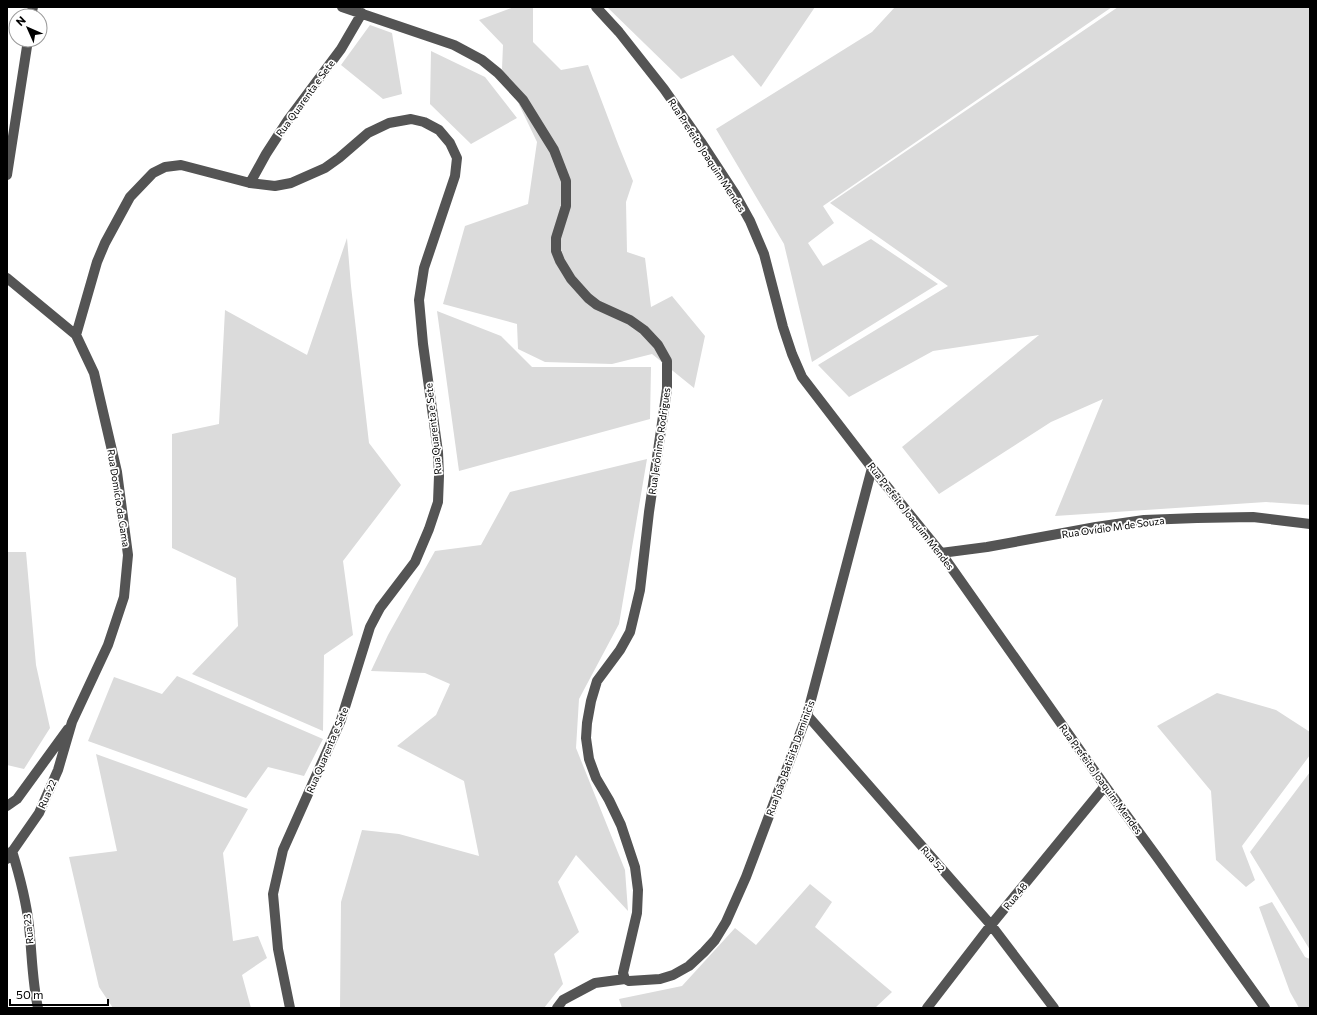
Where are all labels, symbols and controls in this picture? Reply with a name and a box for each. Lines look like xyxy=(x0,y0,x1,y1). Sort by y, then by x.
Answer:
north arrow xyxy=(8,8,48,48)
text: N xyxy=(13,13,28,28)
street label: Rua Quarenta e Sete xyxy=(273,57,337,139)
street label: Rua Prefeito Joaquim Mendes xyxy=(666,96,749,214)
street label: Rua Quarenta e Sete xyxy=(422,383,444,475)
street label: Rua Jerônimo Rodrigues xyxy=(646,386,673,495)
street label: Rua Domício da Gama xyxy=(105,448,133,548)
street label: Rua Prefeito Joaquim Mendes xyxy=(865,460,957,572)
street label: Rua Ovídio M de Souza xyxy=(1061,514,1165,540)
street label: Rua João Batisita Deminicis xyxy=(763,698,817,818)
street label: Rua Quarenta e Sete xyxy=(304,705,350,795)
street label: Rua Prefeito Joaquim Mendes xyxy=(1057,722,1145,837)
street label: Rua 22 xyxy=(35,777,59,810)
street label: Rua 52 xyxy=(918,843,948,875)
street label: Rua 48 xyxy=(1000,880,1030,912)
street label: Rua 23 xyxy=(20,913,36,945)
scale bar xyxy=(10,981,108,1007)
text: 50 m xyxy=(16,987,44,1001)

